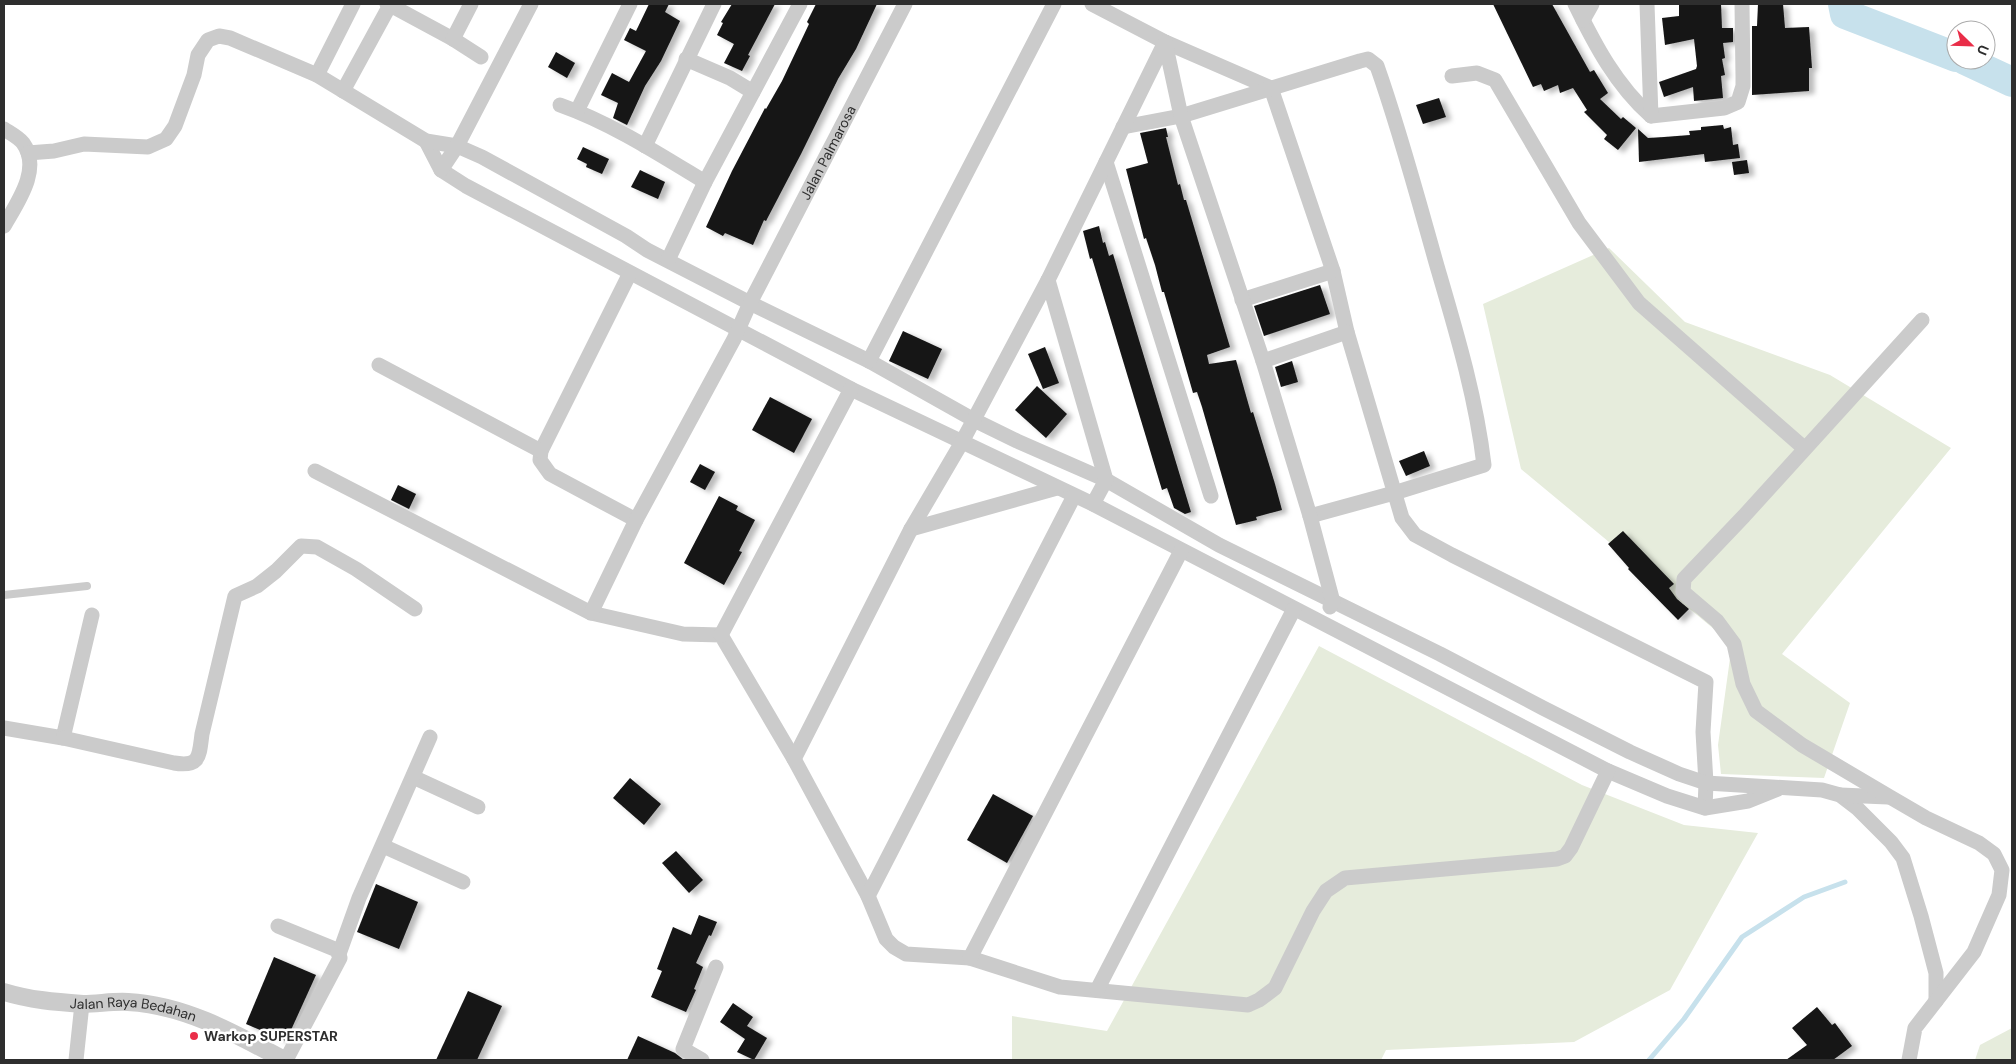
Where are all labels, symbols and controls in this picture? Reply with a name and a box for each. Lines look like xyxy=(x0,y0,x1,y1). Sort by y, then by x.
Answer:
north arrow xyxy=(1946,20,1996,70)
text: U xyxy=(1973,42,1993,58)
street label: Jalan Palmarosa xyxy=(796,102,860,203)
street label: Jalan Raya Bedahan xyxy=(69,993,199,1025)
place label: Warkop SUPERSTAR xyxy=(204,1027,338,1045)
marker: Warkop SUPERSTAR xyxy=(188,1030,200,1042)

